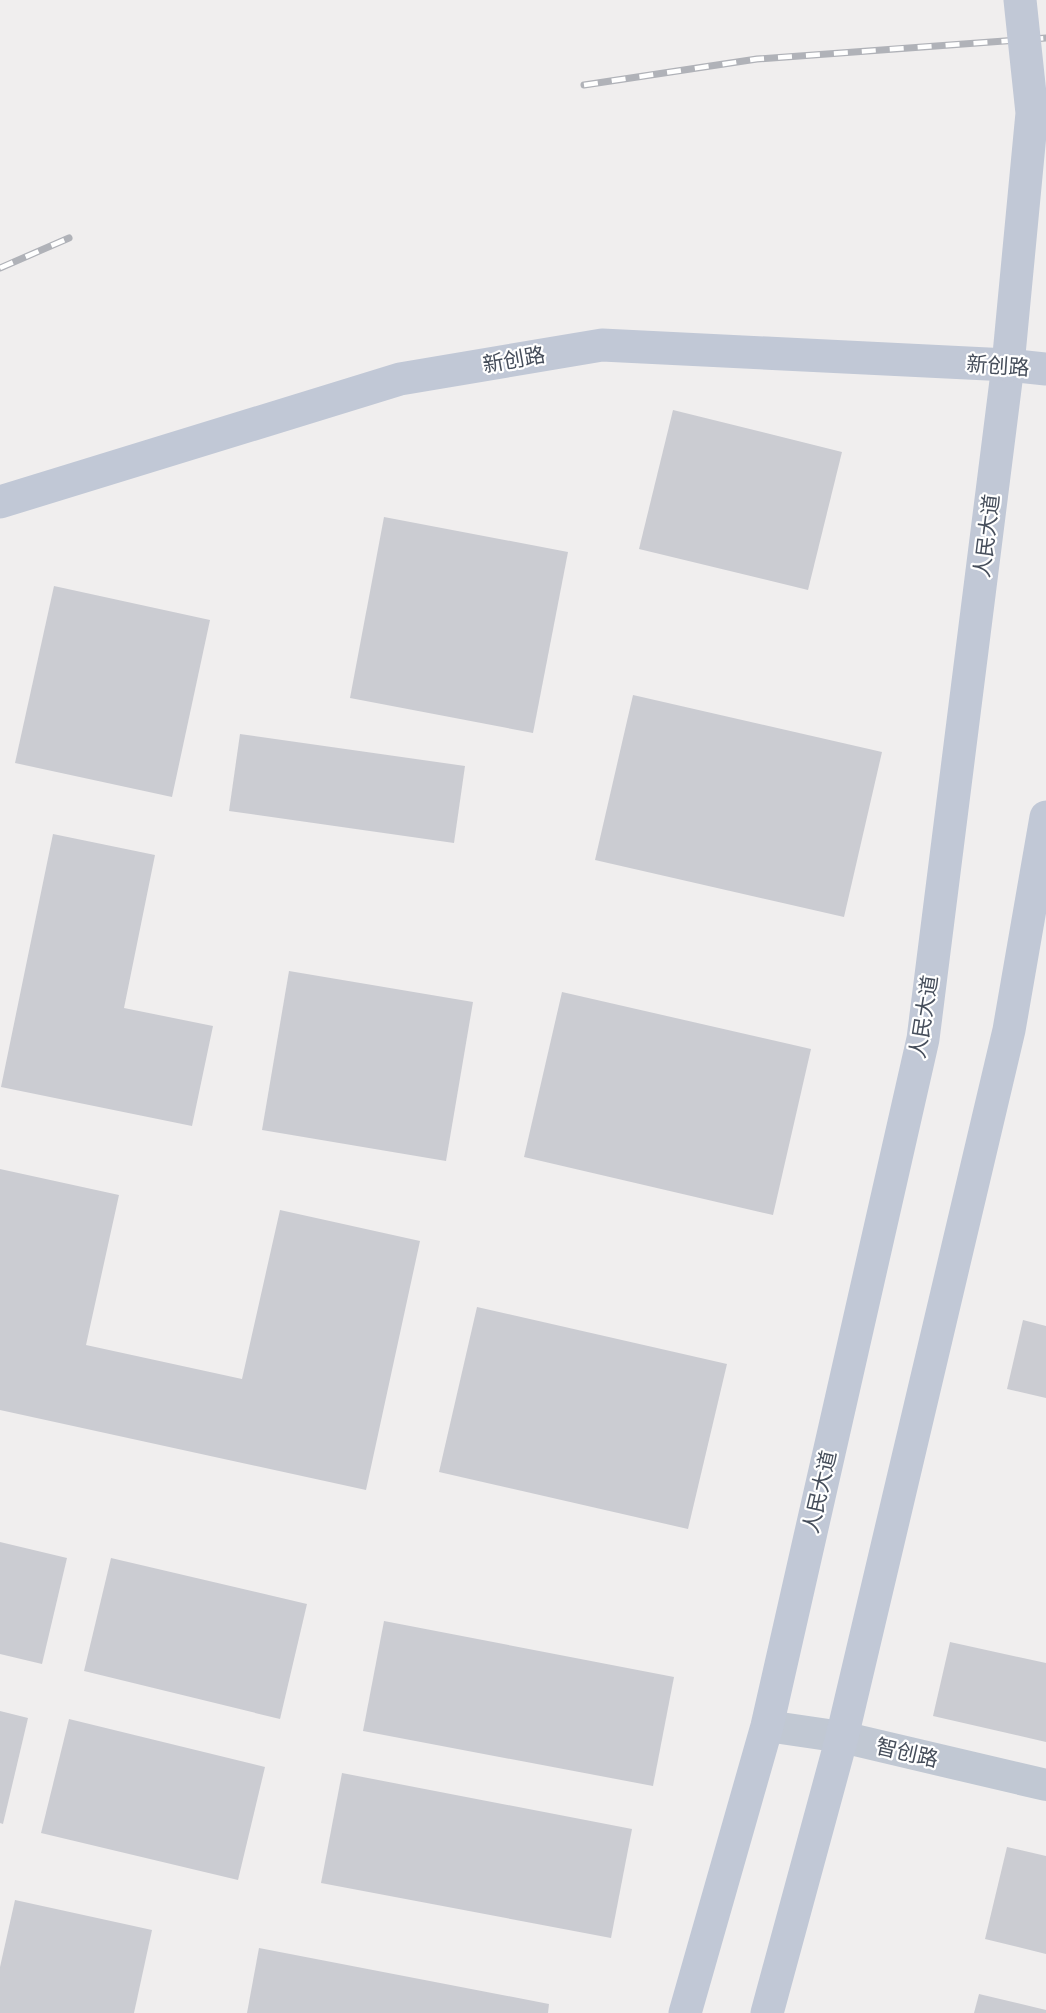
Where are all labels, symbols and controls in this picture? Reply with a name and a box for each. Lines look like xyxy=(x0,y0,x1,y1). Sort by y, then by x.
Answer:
street label: 新创路 xyxy=(481,341,547,378)
street label: 新创路 xyxy=(966,350,1030,381)
street label: 人民大道 xyxy=(968,493,1005,579)
street label: 人民大道 xyxy=(904,973,943,1061)
street label: 人民大道 xyxy=(797,1448,842,1536)
street label: 智创路 xyxy=(873,1732,941,1773)

